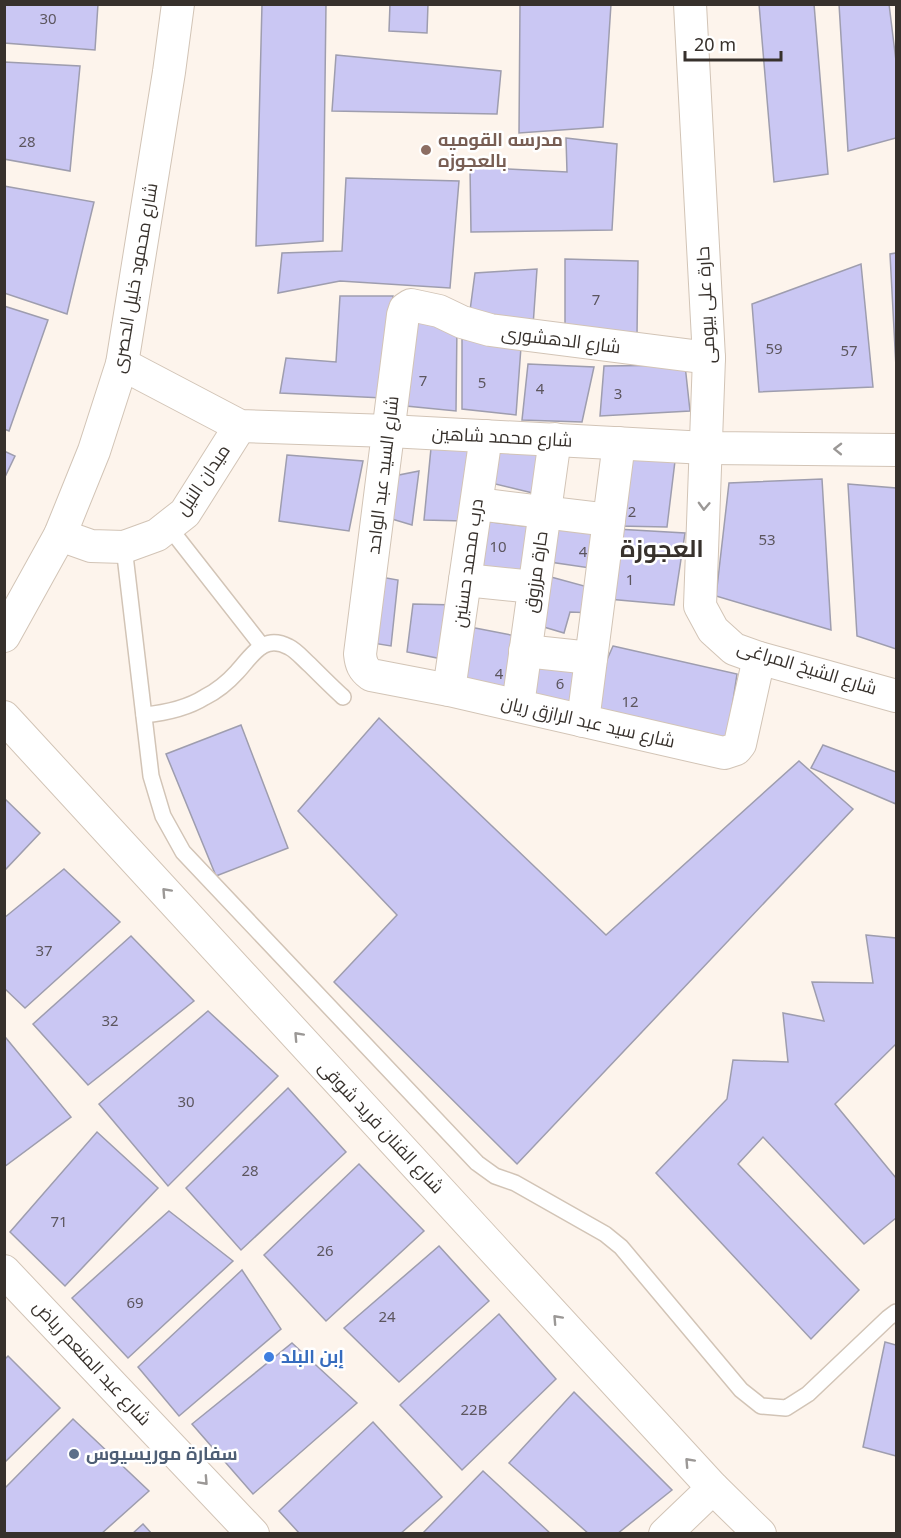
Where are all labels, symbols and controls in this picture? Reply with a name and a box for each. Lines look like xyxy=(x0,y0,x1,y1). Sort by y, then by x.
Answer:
house number: 30 xyxy=(39,8,57,28)
scale bar xyxy=(685,24,781,62)
text: 20 m xyxy=(694,32,736,56)
place label: مدرسه القوميه بالعجوزه xyxy=(438,127,563,172)
house number: 28 xyxy=(18,131,36,151)
marker: مدرسه القوميه بالعجوزه xyxy=(419,143,433,157)
street label: شارع محمود خليل الحصرى xyxy=(105,181,164,375)
street label: حارة على بيومى xyxy=(690,246,720,364)
house number: 7 xyxy=(592,289,600,309)
street label: شارع الدهشورى xyxy=(500,320,622,359)
house number: 59 xyxy=(765,338,783,358)
house number: 57 xyxy=(840,340,858,360)
house number: 7 xyxy=(419,370,427,390)
house number: 5 xyxy=(478,372,486,392)
house number: 4 xyxy=(536,378,545,398)
house number: 3 xyxy=(614,383,622,403)
street label: شارع السيد عبد الواحد xyxy=(360,394,405,556)
street label: شارع محمد شاهين xyxy=(431,420,573,453)
street label: ميدان النيل xyxy=(170,439,235,520)
one-way arrow xyxy=(834,443,843,456)
street label: درب محمد حسنين xyxy=(446,497,488,629)
house number: 2 xyxy=(628,501,636,521)
one-way arrow xyxy=(698,501,711,510)
street label: حارة مرزوق xyxy=(517,529,554,614)
house number: 53 xyxy=(758,529,776,549)
district label: العجوزة xyxy=(620,531,704,564)
house number: 10 xyxy=(489,536,507,556)
house number: 4 xyxy=(579,541,588,561)
house number: 1 xyxy=(626,569,634,589)
street label: شارع الشيخ المراغى xyxy=(734,634,880,701)
house number: 4 xyxy=(495,663,504,683)
house number: 6 xyxy=(556,673,564,693)
street label: شارع سيد عبد الرازق ريان xyxy=(499,689,677,754)
house number: 12 xyxy=(621,691,639,711)
one-way arrow xyxy=(162,889,173,899)
house number: 37 xyxy=(35,940,53,960)
house number: 32 xyxy=(101,1010,119,1030)
one-way arrow xyxy=(294,1032,305,1043)
street label: شارع الفنان فريد شوقى xyxy=(313,1055,450,1199)
house number: 30 xyxy=(177,1091,195,1111)
house number: 28 xyxy=(241,1160,259,1180)
house number: 71 xyxy=(50,1211,68,1231)
house number: 26 xyxy=(316,1240,334,1260)
house number: 69 xyxy=(126,1292,144,1312)
street label: شارع عبد المنعم رياض xyxy=(28,1295,157,1431)
house number: 24 xyxy=(378,1306,396,1326)
one-way arrow xyxy=(553,1315,564,1326)
place label: إبن البلد xyxy=(281,1344,344,1369)
marker: إبن البلد xyxy=(262,1350,276,1364)
house number: 22B xyxy=(461,1399,487,1419)
place label: سفارة موريسيوس xyxy=(86,1441,238,1465)
marker: سفارة موريسيوس xyxy=(67,1447,81,1461)
one-way arrow xyxy=(685,1459,696,1469)
one-way arrow xyxy=(196,1474,207,1485)

